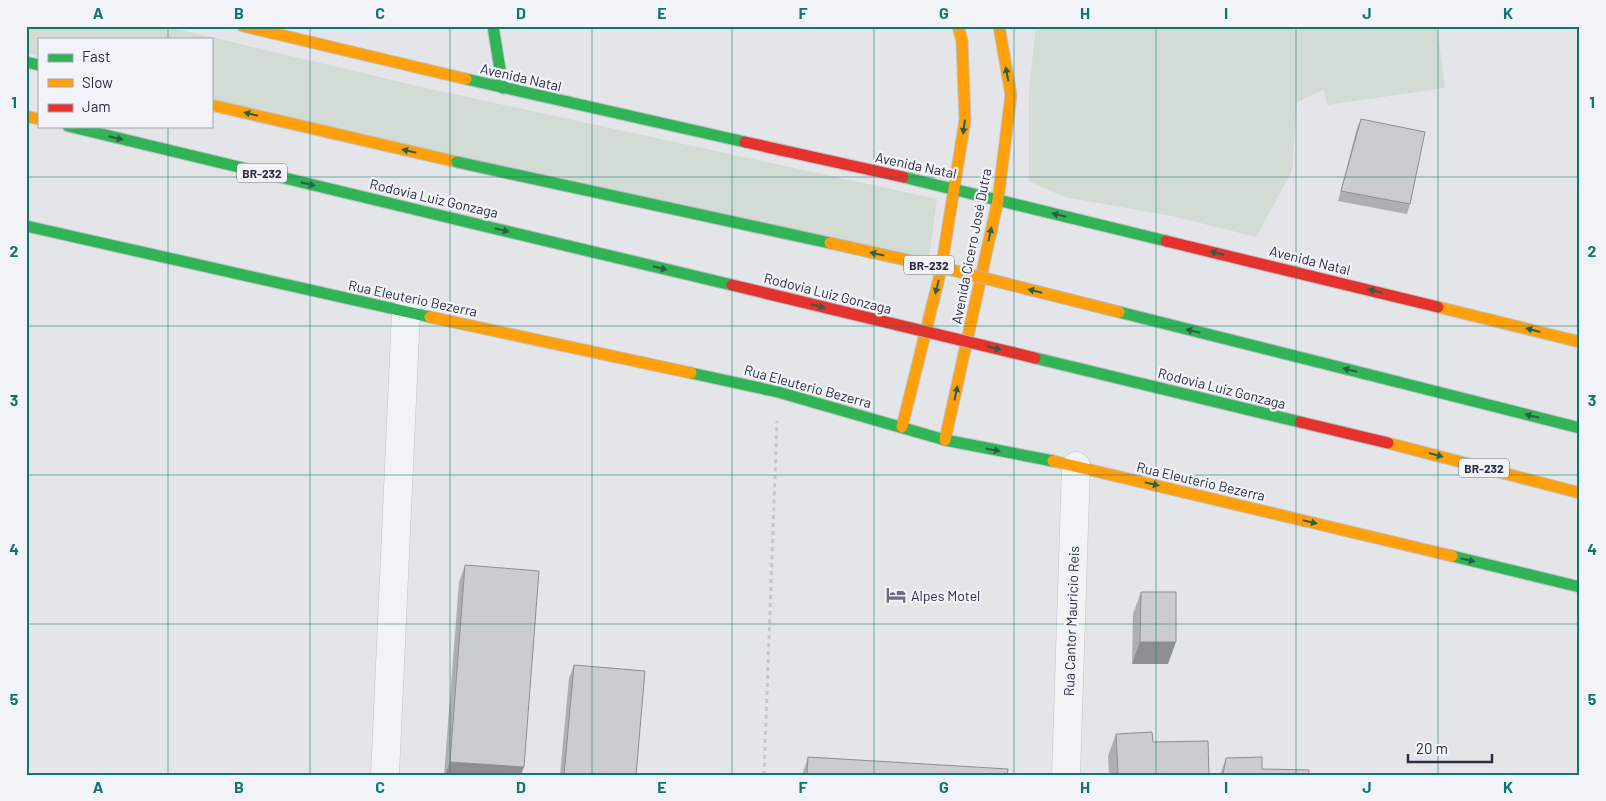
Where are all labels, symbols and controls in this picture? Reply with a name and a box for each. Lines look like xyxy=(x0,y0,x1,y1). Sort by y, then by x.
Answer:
text: A xyxy=(93,3,104,22)
text: B xyxy=(234,3,244,22)
text: C xyxy=(375,3,385,22)
text: D xyxy=(516,3,526,22)
text: E xyxy=(657,3,667,22)
text: F xyxy=(799,3,808,22)
text: G xyxy=(939,3,949,22)
text: H xyxy=(1080,3,1090,22)
text: I xyxy=(1224,3,1228,22)
text: J xyxy=(1362,3,1372,22)
text: K xyxy=(1503,3,1513,22)
legend xyxy=(38,38,212,128)
text: Fast xyxy=(82,47,110,65)
street label: Avenida Natal xyxy=(479,59,563,95)
one-way arrow xyxy=(1003,65,1011,81)
text: Slow xyxy=(82,73,113,91)
text: 1 xyxy=(11,92,17,111)
text: 1 xyxy=(1589,92,1595,111)
text: Jam xyxy=(82,97,111,115)
one-way arrow xyxy=(244,110,259,118)
one-way arrow xyxy=(960,119,968,135)
one-way arrow xyxy=(108,134,123,142)
one-way arrow xyxy=(402,147,417,155)
street label: Avenida Natal xyxy=(874,148,958,182)
road number: BR-232 xyxy=(237,164,287,182)
street label: Avenida Cícero José Dutra xyxy=(948,167,994,325)
street label: Rodovia Luiz Gonzaga xyxy=(368,175,500,221)
one-way arrow xyxy=(300,180,315,188)
one-way arrow xyxy=(1051,211,1066,219)
one-way arrow xyxy=(495,226,510,234)
one-way arrow xyxy=(987,226,995,242)
text: 2 xyxy=(10,241,19,260)
text: 2 xyxy=(1588,241,1597,260)
street label: Avenida Natal xyxy=(1268,242,1352,278)
one-way arrow xyxy=(869,249,885,257)
one-way arrow xyxy=(1209,249,1224,257)
road number: BR-232 xyxy=(904,256,954,274)
one-way arrow xyxy=(653,264,668,272)
street label: Rodovia Luiz Gonzaga xyxy=(762,269,894,317)
street label: Rua Eleuterio Bezerra xyxy=(347,276,479,320)
one-way arrow xyxy=(932,279,940,294)
one-way arrow xyxy=(1028,287,1043,295)
one-way arrow xyxy=(1367,287,1382,295)
one-way arrow xyxy=(811,302,826,310)
one-way arrow xyxy=(1185,326,1200,334)
one-way arrow xyxy=(1525,326,1540,334)
one-way arrow xyxy=(986,344,1001,352)
street label: Rua Eleuterio Bezerra xyxy=(742,361,874,411)
street label: Rodovia Luiz Gonzaga xyxy=(1156,364,1288,412)
one-way arrow xyxy=(1343,366,1358,374)
one-way arrow xyxy=(952,385,960,400)
text: 3 xyxy=(10,390,18,409)
text: 3 xyxy=(1588,390,1596,409)
one-way arrow xyxy=(1525,412,1540,420)
one-way arrow xyxy=(986,446,1001,454)
one-way arrow xyxy=(1428,452,1443,460)
street label: Rua Eleuterio Bezerra xyxy=(1135,458,1267,504)
road number: BR-232 xyxy=(1459,458,1509,478)
one-way arrow xyxy=(1144,480,1159,488)
one-way arrow xyxy=(1302,518,1317,526)
text: 4 xyxy=(9,539,19,558)
text: 4 xyxy=(1587,539,1597,558)
street label: Rua Cantor Mauricio Reis xyxy=(1060,545,1082,696)
one-way arrow xyxy=(1460,556,1475,564)
hotel icon: Alpes Motel xyxy=(885,584,907,606)
place label: Alpes Motel xyxy=(911,587,980,604)
text: 5 xyxy=(10,689,19,708)
text: 5 xyxy=(1588,689,1597,708)
scale bar xyxy=(1408,731,1492,763)
text: 20 m xyxy=(1416,739,1448,757)
text: A xyxy=(93,777,104,796)
text: B xyxy=(234,777,244,796)
text: C xyxy=(375,777,385,796)
text: D xyxy=(516,777,526,796)
text: E xyxy=(657,777,667,796)
text: F xyxy=(799,777,808,796)
text: G xyxy=(939,777,949,796)
text: H xyxy=(1080,777,1090,796)
text: I xyxy=(1224,777,1228,796)
text: J xyxy=(1362,777,1372,796)
text: K xyxy=(1503,777,1513,796)

